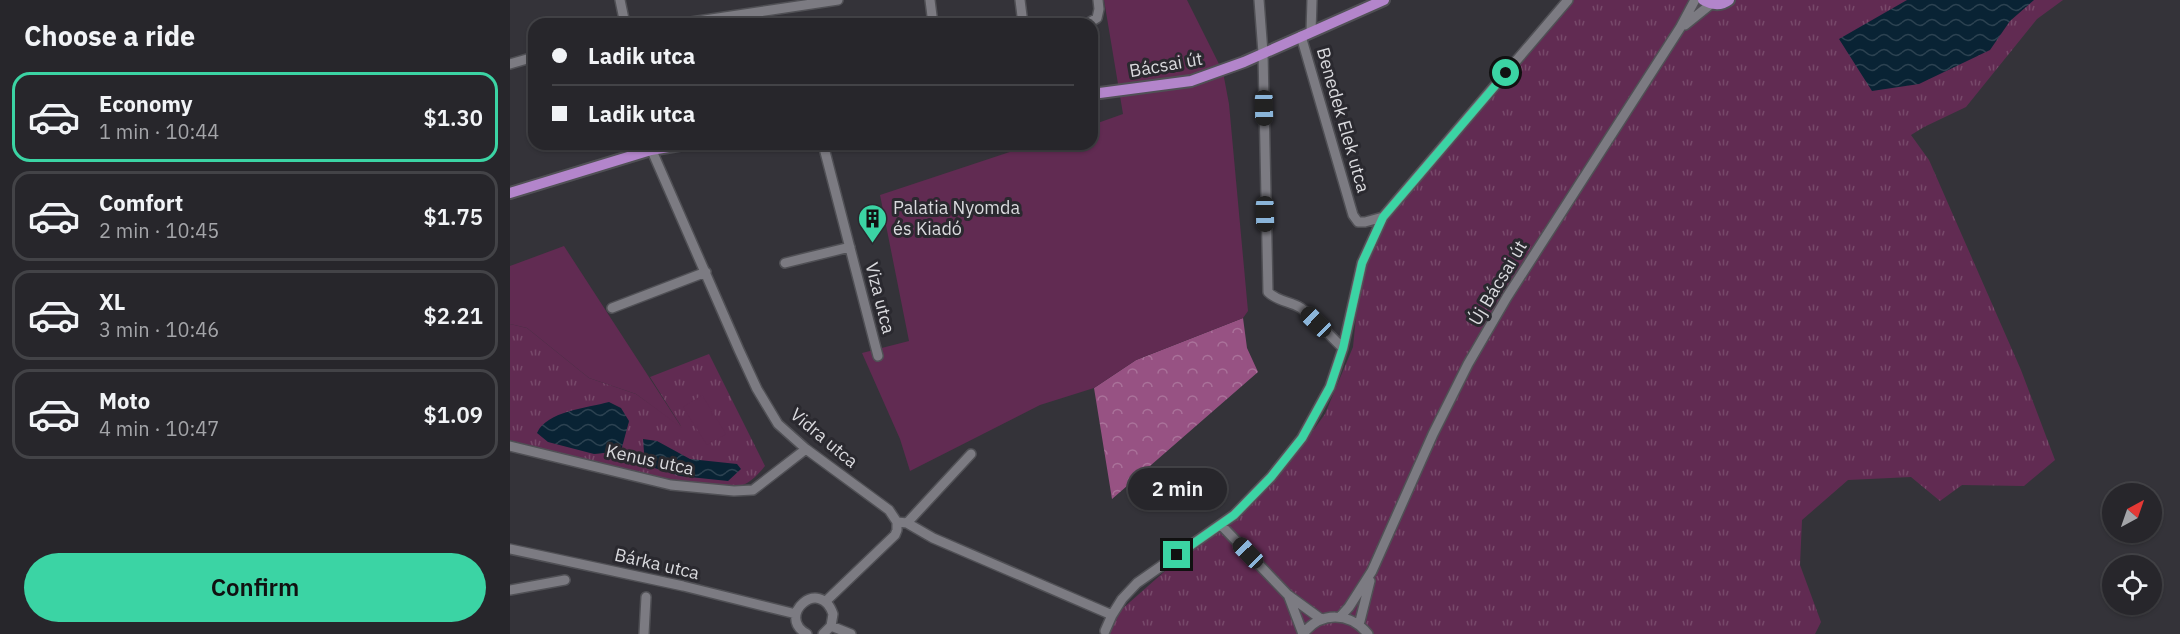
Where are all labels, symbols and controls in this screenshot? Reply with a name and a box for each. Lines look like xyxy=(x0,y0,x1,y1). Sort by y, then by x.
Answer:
text: Choose a ride xyxy=(24,18,195,53)
text: Ladik utca xyxy=(588,41,695,70)
street label: Benedek Elek utca xyxy=(1312,45,1375,195)
street label: Bácsai út xyxy=(1127,47,1204,82)
route start xyxy=(1492,59,1519,86)
text: Economy xyxy=(99,89,193,118)
icon: car xyxy=(27,90,81,144)
car xyxy=(1255,90,1273,126)
text: Ladik utca xyxy=(588,99,695,128)
text: $1.30 xyxy=(424,103,483,132)
text: 1 min · 10:44 xyxy=(99,118,219,145)
text: Comfort xyxy=(99,188,183,217)
icon: car xyxy=(27,189,81,243)
place label: Palatia Nyomda és Kiadó xyxy=(893,196,1020,240)
car xyxy=(1256,196,1274,232)
text: $1.75 xyxy=(424,202,483,231)
building icon: Palatia Nyomda és Kiadó xyxy=(856,202,888,244)
text: 2 min · 10:45 xyxy=(99,217,219,244)
street label: Új Bácsai út xyxy=(1463,236,1532,329)
street label: Viza utca xyxy=(861,260,901,336)
text: XL xyxy=(99,287,125,316)
icon: car xyxy=(27,288,81,342)
text: $2.21 xyxy=(424,301,483,330)
car xyxy=(1297,303,1335,341)
text: 3 min · 10:46 xyxy=(99,316,219,343)
text: Moto xyxy=(99,386,150,415)
icon: car xyxy=(27,387,81,441)
text: $1.09 xyxy=(424,400,483,429)
street label: Vidra utca xyxy=(786,403,863,473)
text: 4 min · 10:47 xyxy=(99,415,219,442)
street label: Kenus utca xyxy=(604,439,697,480)
callout: 2 min xyxy=(1128,468,1226,510)
text: 2 min xyxy=(1152,475,1203,502)
north arrow xyxy=(2102,483,2162,543)
map controls xyxy=(2102,483,2162,615)
car xyxy=(1229,534,1267,572)
route end xyxy=(1163,541,1190,568)
street label: Bárka utca xyxy=(612,543,702,585)
button: Confirm xyxy=(24,553,486,622)
button: locate xyxy=(2102,555,2162,615)

